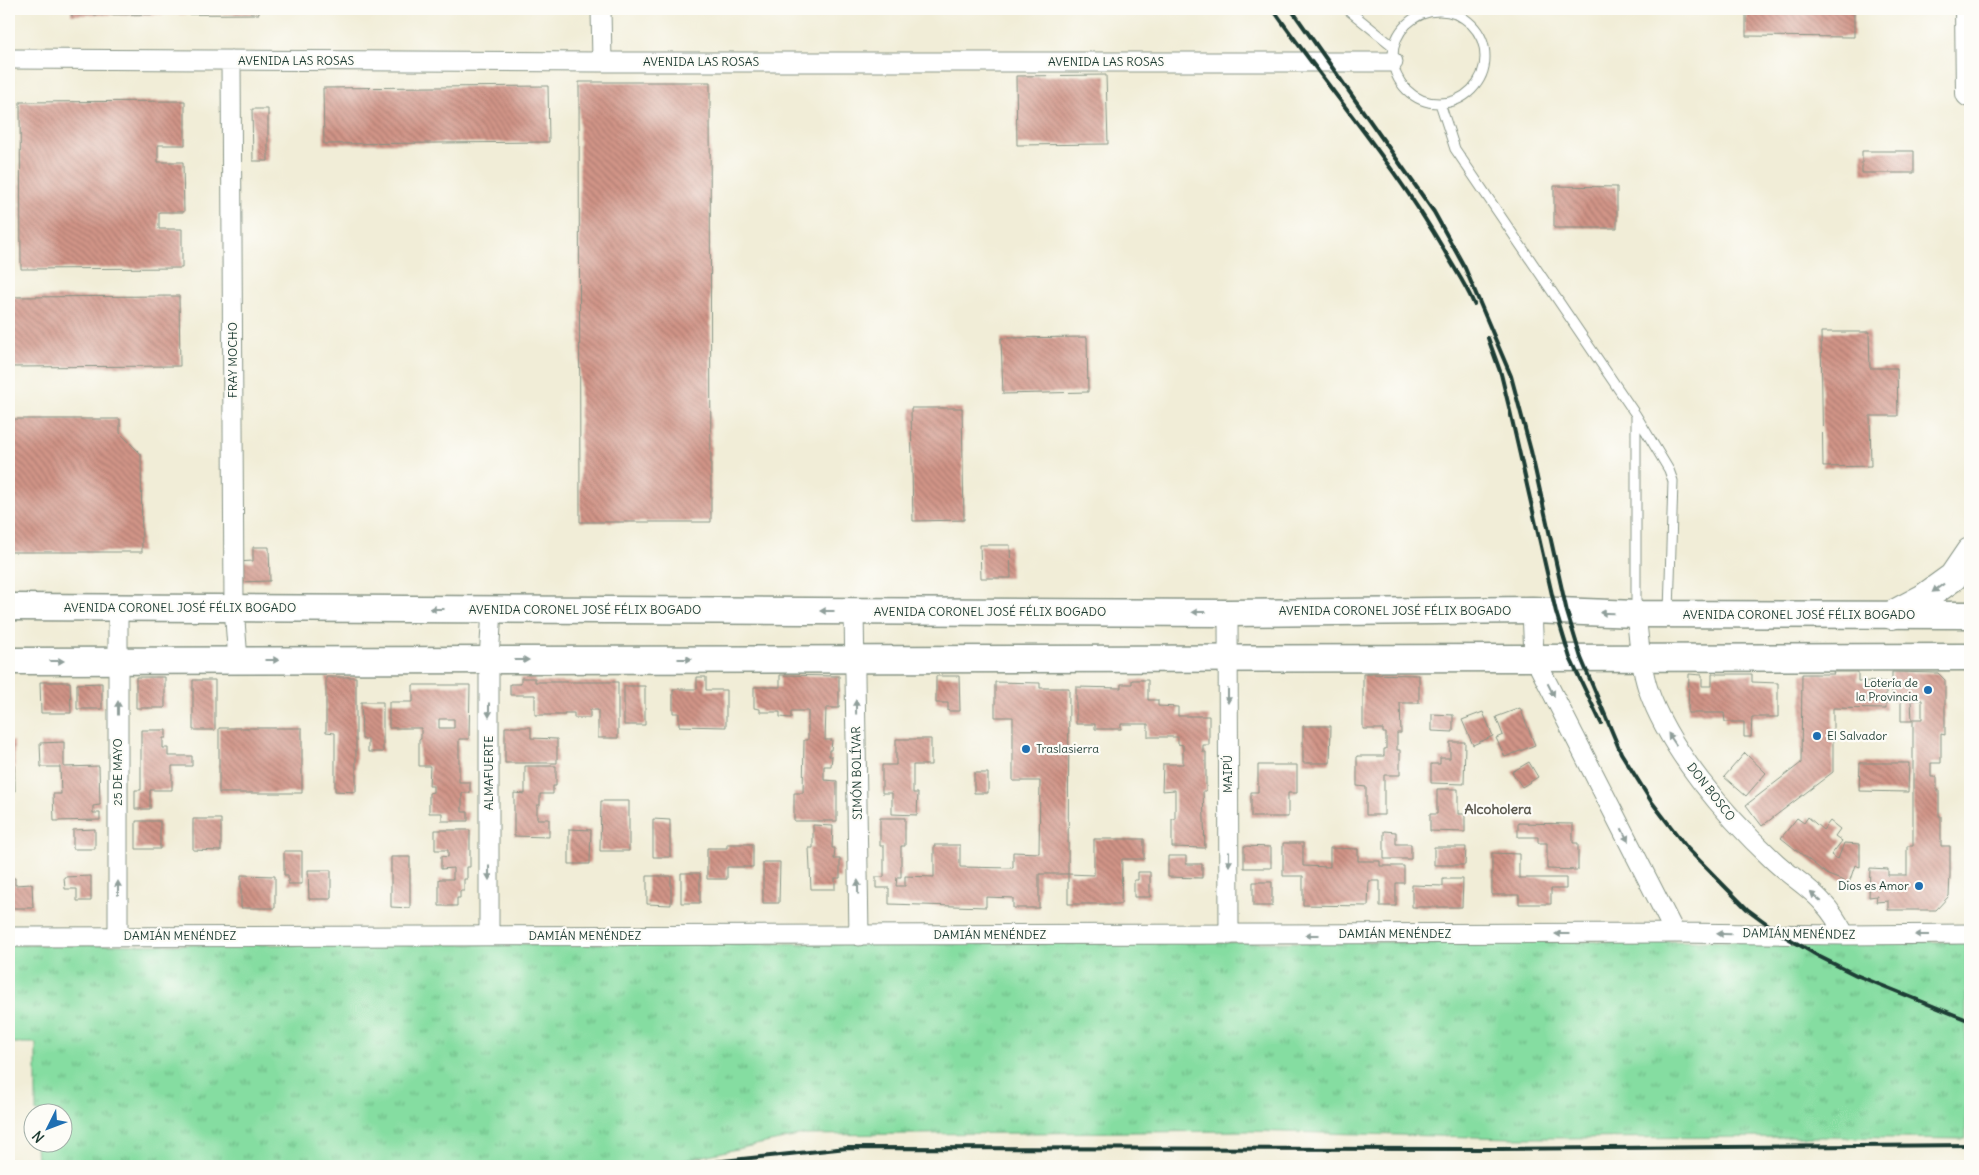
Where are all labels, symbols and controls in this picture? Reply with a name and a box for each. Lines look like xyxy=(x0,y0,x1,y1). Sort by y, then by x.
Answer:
street label: AVENIDA LAS ROSAS xyxy=(238,53,354,68)
street label: AVENIDA LAS ROSAS xyxy=(643,54,759,69)
street label: AVENIDA LAS ROSAS xyxy=(1048,54,1164,69)
street label: FRAY MOCHO xyxy=(225,322,240,398)
one-way arrow xyxy=(1931,583,1945,593)
street label: AVENIDA CORONEL JOSÉ FÉLIX BOGADO xyxy=(64,600,296,615)
street label: AVENIDA CORONEL JOSÉ FÉLIX BOGADO xyxy=(469,602,701,617)
street label: AVENIDA CORONEL JOSÉ FÉLIX BOGADO xyxy=(1279,603,1511,618)
street label: AVENIDA CORONEL JOSÉ FÉLIX BOGADO xyxy=(874,604,1106,619)
one-way arrow xyxy=(428,605,444,613)
one-way arrow xyxy=(818,607,834,615)
street label: AVENIDA CORONEL JOSÉ FÉLIX BOGADO xyxy=(1683,607,1915,622)
one-way arrow xyxy=(1191,608,1207,616)
one-way arrow xyxy=(1598,609,1614,617)
one-way arrow xyxy=(677,655,693,663)
one-way arrow xyxy=(265,656,281,664)
one-way arrow xyxy=(515,656,531,664)
one-way arrow xyxy=(50,657,66,665)
place label: Lotería de la Provincia xyxy=(1856,675,1918,704)
one-way arrow xyxy=(1547,683,1555,697)
marker: Lotería de la Provincia xyxy=(1922,684,1934,696)
one-way arrow xyxy=(1224,689,1232,705)
one-way arrow xyxy=(114,699,122,715)
one-way arrow xyxy=(852,699,860,715)
one-way arrow xyxy=(485,703,493,719)
street label: SIMÓN BOLÍVAR xyxy=(848,726,865,820)
place label: El Salvador xyxy=(1827,728,1887,743)
marker: El Salvador xyxy=(1811,730,1823,742)
one-way arrow xyxy=(1667,732,1677,746)
street label: ALMAFUERTE xyxy=(481,736,496,810)
street label: 25 DE MAYO xyxy=(110,738,125,806)
place label: Traslasierra xyxy=(1036,741,1099,756)
marker: Traslasierra xyxy=(1020,743,1032,755)
street label: MAIPÚ xyxy=(1220,755,1235,793)
street label: DON BOSCO xyxy=(1684,760,1739,824)
district label: Alcoholera xyxy=(1464,800,1532,818)
one-way arrow xyxy=(1621,828,1629,842)
one-way arrow xyxy=(1225,851,1233,867)
one-way arrow xyxy=(485,865,493,881)
place label: Dios es Amor xyxy=(1838,878,1909,893)
one-way arrow xyxy=(114,879,122,895)
one-way arrow xyxy=(854,879,862,895)
marker: Dios es Amor xyxy=(1913,880,1925,892)
one-way arrow xyxy=(1810,891,1823,902)
street label: DAMIÁN MENÉNDEZ xyxy=(1742,925,1856,942)
street label: DAMIÁN MENÉNDEZ xyxy=(1339,926,1452,941)
street label: DAMIÁN MENÉNDEZ xyxy=(934,927,1047,942)
street label: DAMIÁN MENÉNDEZ xyxy=(124,928,237,943)
street label: DAMIÁN MENÉNDEZ xyxy=(529,928,642,943)
one-way arrow xyxy=(1716,929,1732,937)
one-way arrow xyxy=(1553,930,1569,938)
one-way arrow xyxy=(1303,931,1319,939)
one-way arrow xyxy=(1913,931,1929,939)
north arrow xyxy=(22,1102,72,1152)
text: N xyxy=(28,1127,48,1146)

